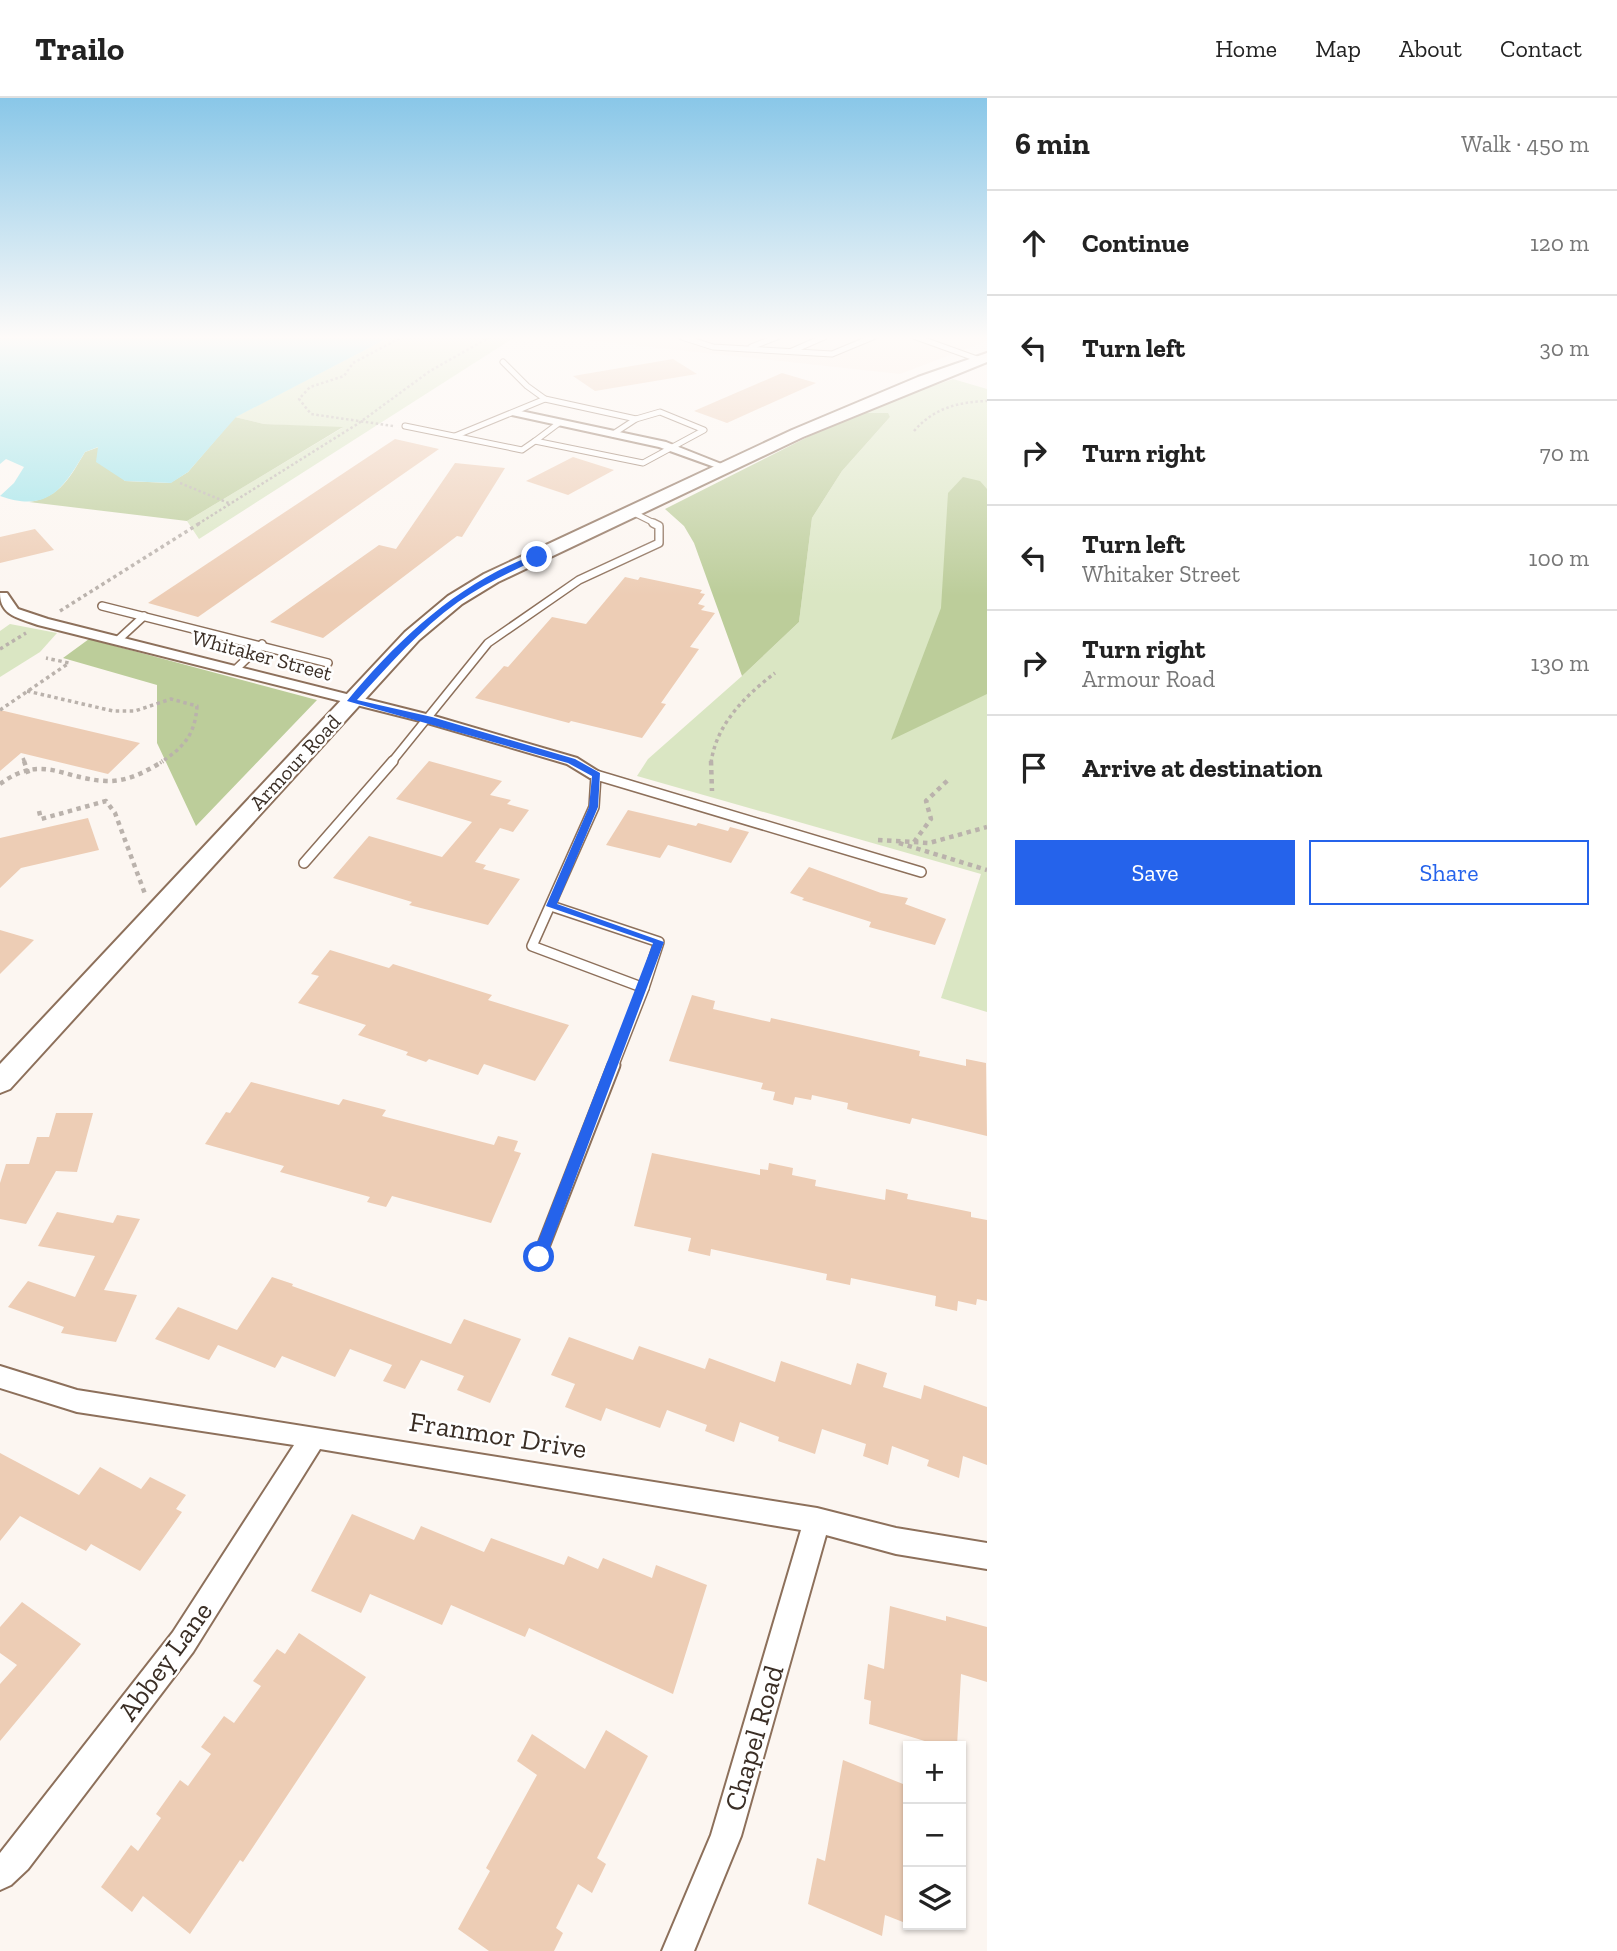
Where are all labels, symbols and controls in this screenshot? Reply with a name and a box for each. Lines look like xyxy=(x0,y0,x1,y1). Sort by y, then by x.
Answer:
text: Trailo xyxy=(35,29,124,68)
text: Home xyxy=(1215,34,1277,63)
text: Map xyxy=(1315,34,1361,63)
text: About xyxy=(1399,34,1462,63)
text: Contact xyxy=(1500,34,1582,63)
text: 6 min xyxy=(1015,126,1090,162)
text: Walk · 450 m xyxy=(1461,130,1589,158)
icon: ahead xyxy=(1015,224,1053,262)
text: Continue xyxy=(1082,227,1189,259)
text: 120 m xyxy=(1530,229,1589,257)
icon: left xyxy=(1015,329,1053,367)
text: Turn left xyxy=(1082,332,1185,364)
text: 30 m xyxy=(1539,334,1589,362)
icon: right xyxy=(1015,434,1053,472)
text: Turn right xyxy=(1082,437,1205,469)
text: 70 m xyxy=(1540,439,1589,467)
text: Turn left xyxy=(1082,528,1185,560)
icon: left xyxy=(1015,539,1053,577)
route end xyxy=(521,541,552,572)
text: 100 m xyxy=(1529,544,1589,572)
text: Whitaker Street xyxy=(1082,560,1240,588)
street label: Whitaker Street xyxy=(189,624,335,686)
text: Turn right xyxy=(1082,633,1205,665)
icon: right xyxy=(1015,644,1053,682)
text: 130 m xyxy=(1531,649,1589,677)
text: Armour Road xyxy=(1082,665,1215,693)
street label: Armour Road xyxy=(244,709,346,815)
icon: arrive xyxy=(1015,749,1053,787)
text: Arrive at destination xyxy=(1082,752,1322,784)
button: Save xyxy=(1015,840,1295,905)
button: Share xyxy=(1309,840,1589,905)
route start xyxy=(523,1241,554,1272)
street label: Franmor Drive xyxy=(407,1405,589,1465)
street label: Abbey Lane xyxy=(111,1595,219,1727)
street label: Chapel Road xyxy=(717,1661,791,1815)
map controls xyxy=(903,1741,966,1930)
button: + xyxy=(903,1741,966,1804)
button: − xyxy=(903,1804,966,1867)
button: layers xyxy=(903,1867,966,1930)

